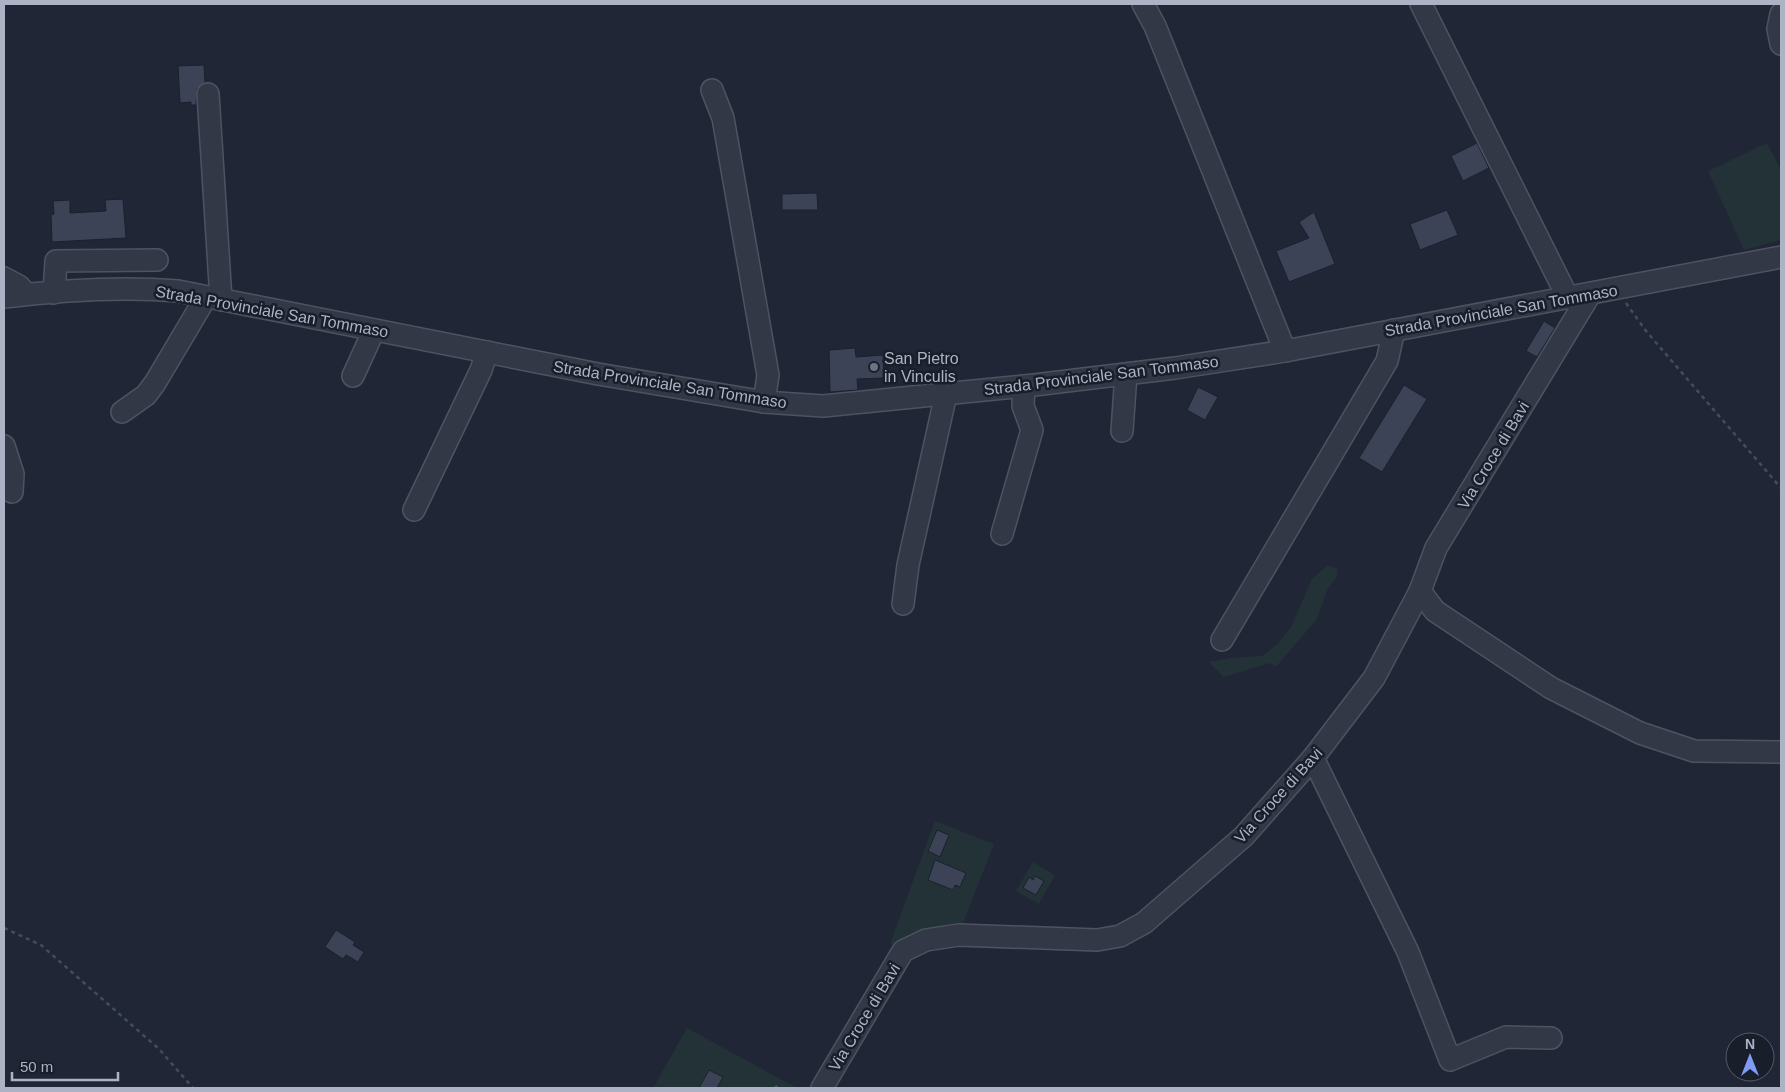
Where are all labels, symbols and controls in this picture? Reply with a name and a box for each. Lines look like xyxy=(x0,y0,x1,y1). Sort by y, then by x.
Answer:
street label: Strada Provinciale San Tommaso xyxy=(1383,282,1619,339)
street label: Strada Provinciale San Tommaso xyxy=(154,283,390,340)
place label: San Pietro in Vinculis xyxy=(884,350,959,385)
street label: Strada Provinciale San Tommaso xyxy=(983,353,1219,398)
street label: Strada Provinciale San Tommaso xyxy=(552,358,788,411)
marker: San Pietro in Vinculis xyxy=(868,361,880,373)
street label: Via Croce di Bavi xyxy=(1455,398,1532,512)
street label: Via Croce di Bavi xyxy=(1231,744,1326,847)
street label: Via Croce di Bavi xyxy=(826,960,903,1074)
north arrow xyxy=(1725,1032,1775,1082)
text: N xyxy=(1745,1036,1755,1052)
scale bar xyxy=(12,1050,119,1082)
text: 50 m xyxy=(20,1058,53,1075)

